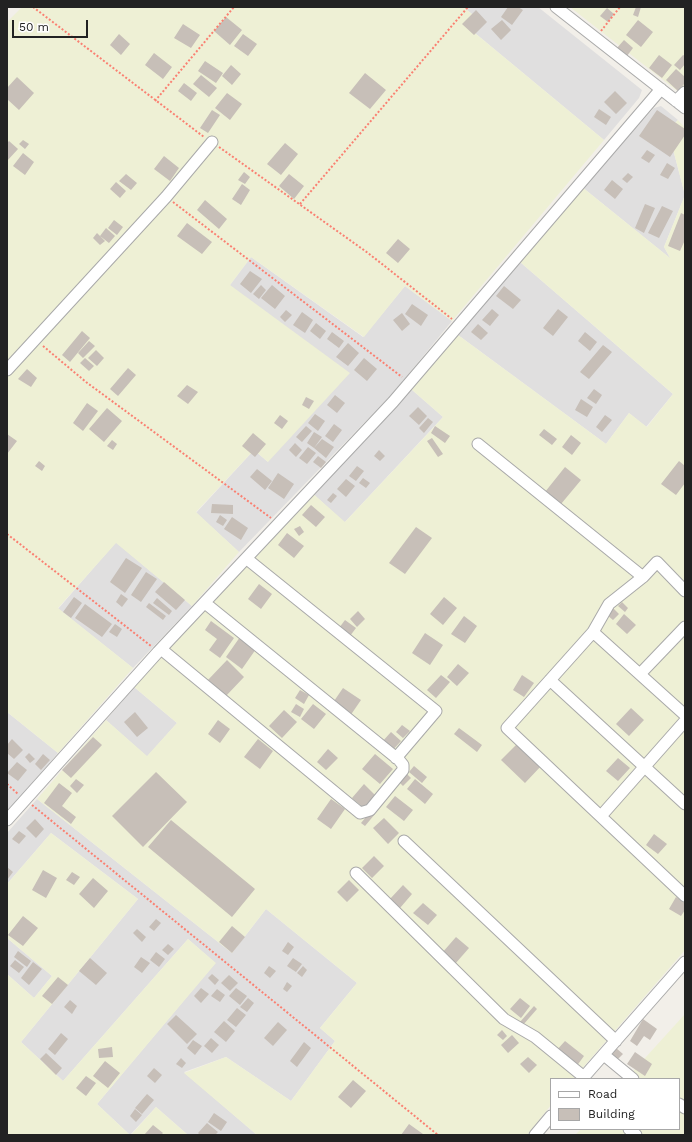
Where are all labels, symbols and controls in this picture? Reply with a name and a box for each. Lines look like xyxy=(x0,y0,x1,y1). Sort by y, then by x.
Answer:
scale bar xyxy=(14,12,90,38)
text: 50 m xyxy=(19,20,49,34)
legend xyxy=(550,1078,680,1130)
text: Road xyxy=(588,1087,617,1101)
text: Building xyxy=(588,1107,635,1121)

